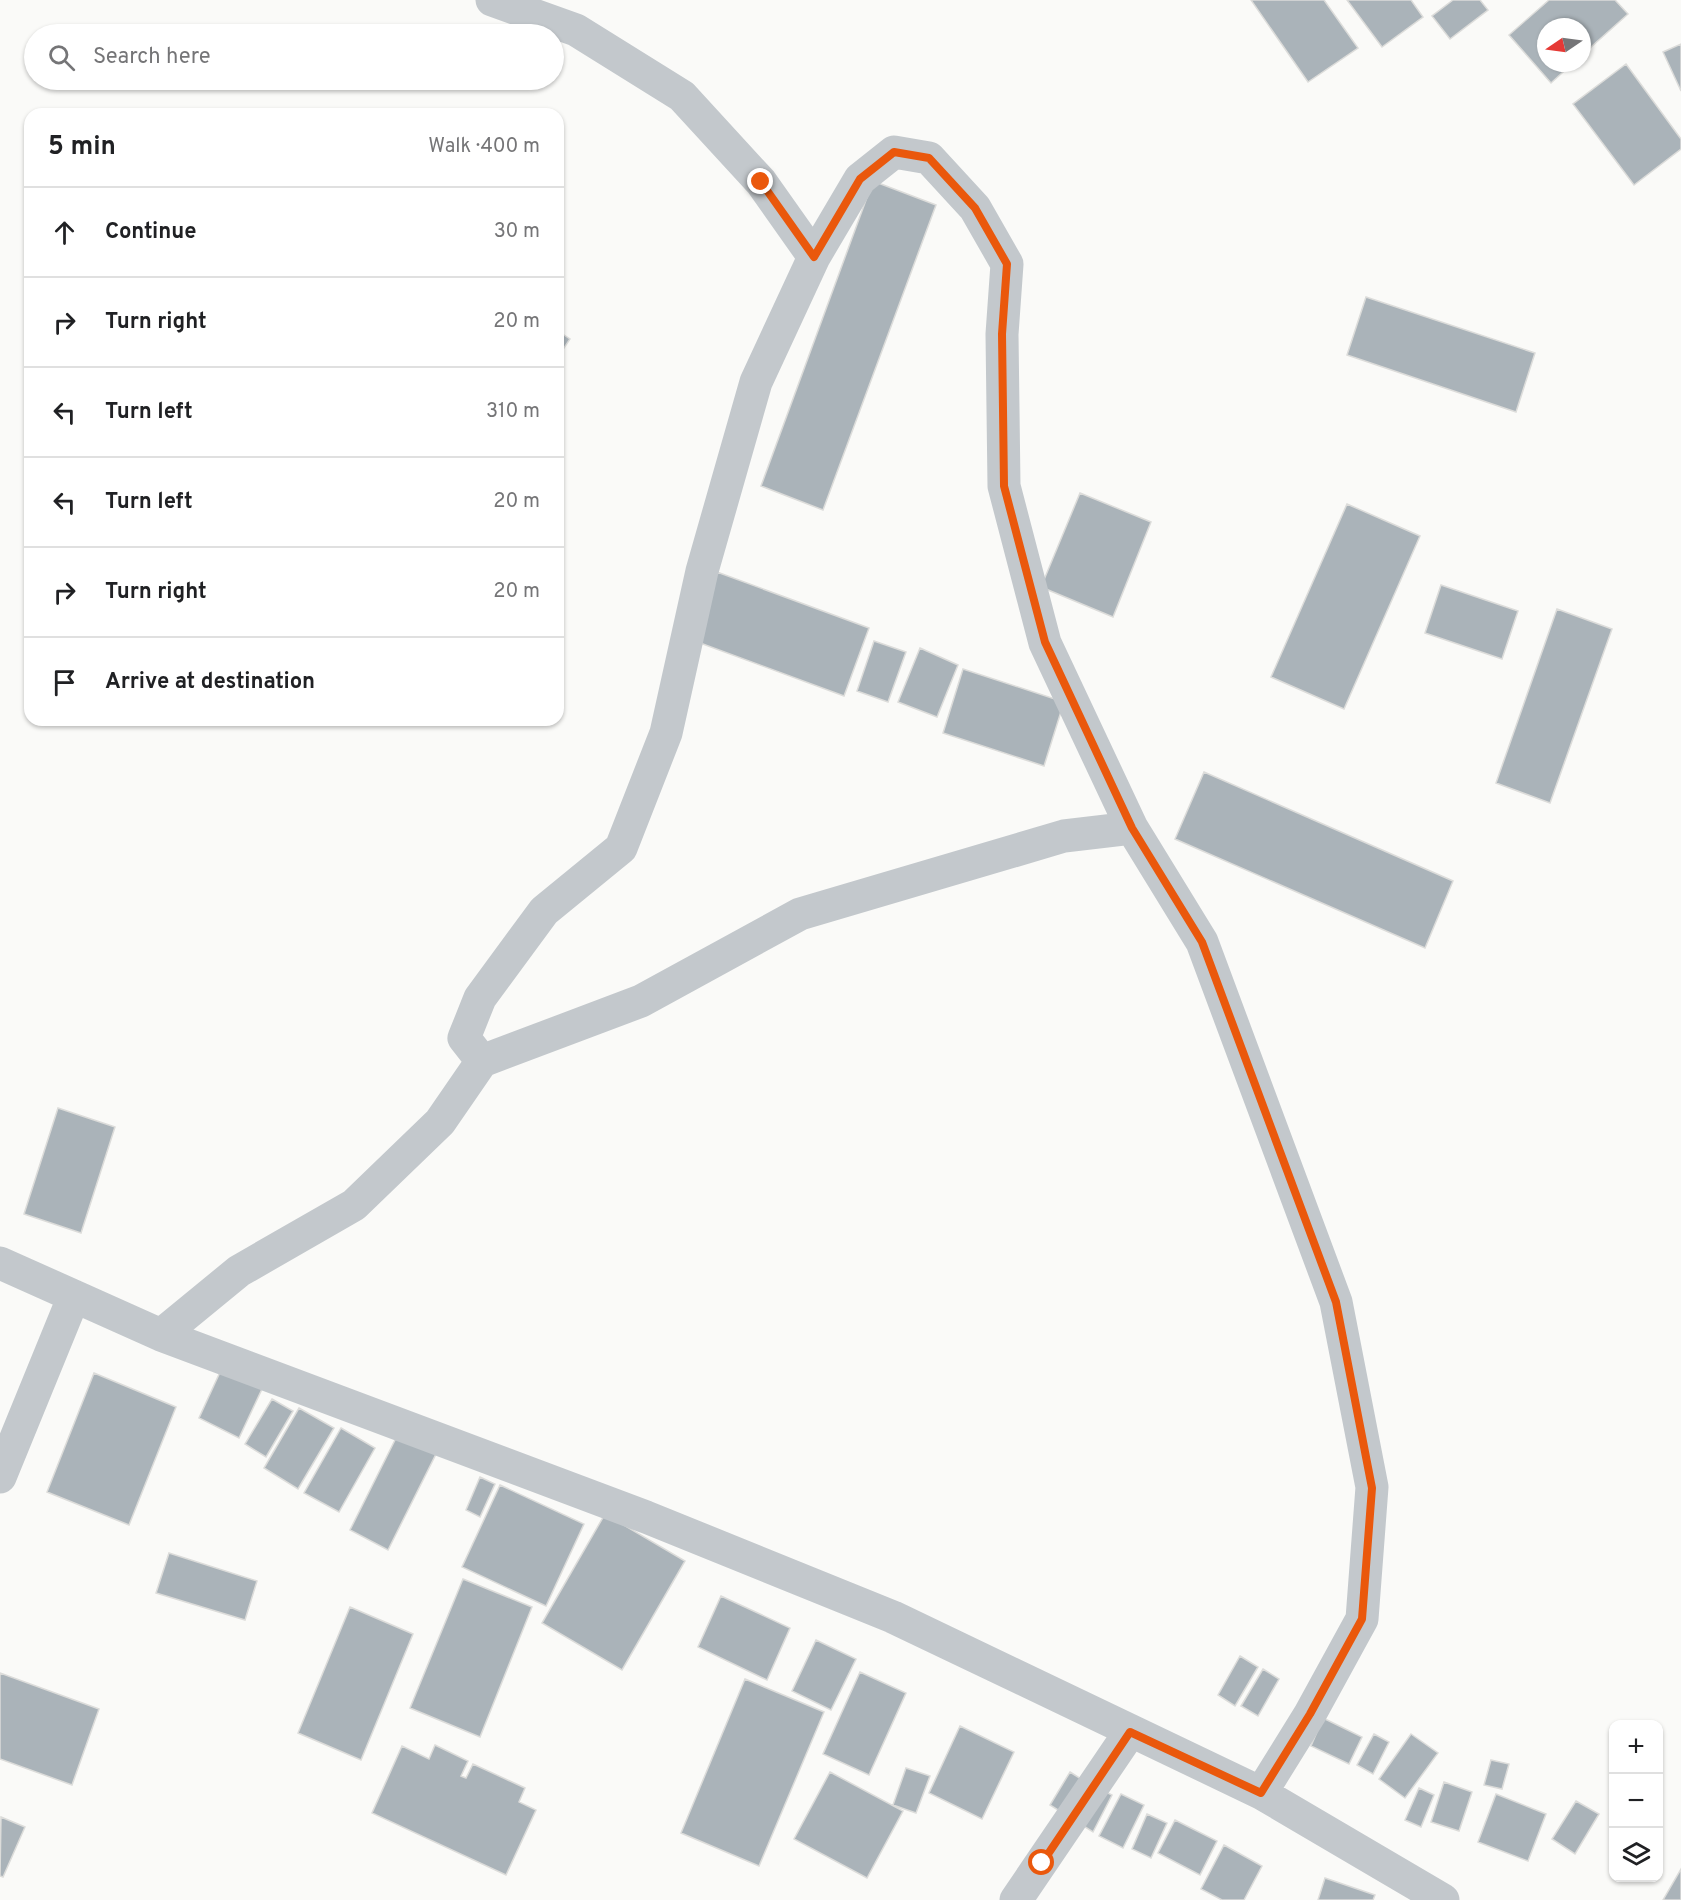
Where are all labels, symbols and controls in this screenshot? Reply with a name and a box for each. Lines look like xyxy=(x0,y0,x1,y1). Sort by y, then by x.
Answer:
north arrow xyxy=(1537,18,1591,72)
search box xyxy=(24,24,564,90)
icon: search xyxy=(45,41,78,74)
text: Search here xyxy=(93,44,211,71)
text: 5 min xyxy=(48,131,116,164)
text: Walk · 400 m xyxy=(428,134,540,160)
route end xyxy=(747,168,773,194)
icon: ahead xyxy=(48,216,81,249)
text: Continue xyxy=(105,219,196,246)
text: 30 m xyxy=(494,219,540,245)
icon: right xyxy=(48,306,81,339)
text: Turn right xyxy=(105,309,207,336)
text: 20 m xyxy=(493,309,540,335)
icon: left xyxy=(48,396,81,429)
text: Turn left xyxy=(105,399,193,426)
text: 310 m xyxy=(486,399,540,425)
icon: left xyxy=(48,486,81,519)
text: Turn left xyxy=(105,489,193,516)
text: 20 m xyxy=(493,489,540,515)
icon: right xyxy=(48,576,81,609)
text: Turn right xyxy=(105,579,207,606)
text: 20 m xyxy=(493,579,540,605)
icon: arrive xyxy=(48,666,81,699)
text: Arrive at destination xyxy=(105,669,315,696)
map controls xyxy=(1609,1720,1663,1882)
button: + xyxy=(1609,1720,1663,1774)
button: − xyxy=(1609,1774,1663,1828)
button: layers xyxy=(1609,1828,1663,1882)
route start xyxy=(1028,1849,1054,1875)

